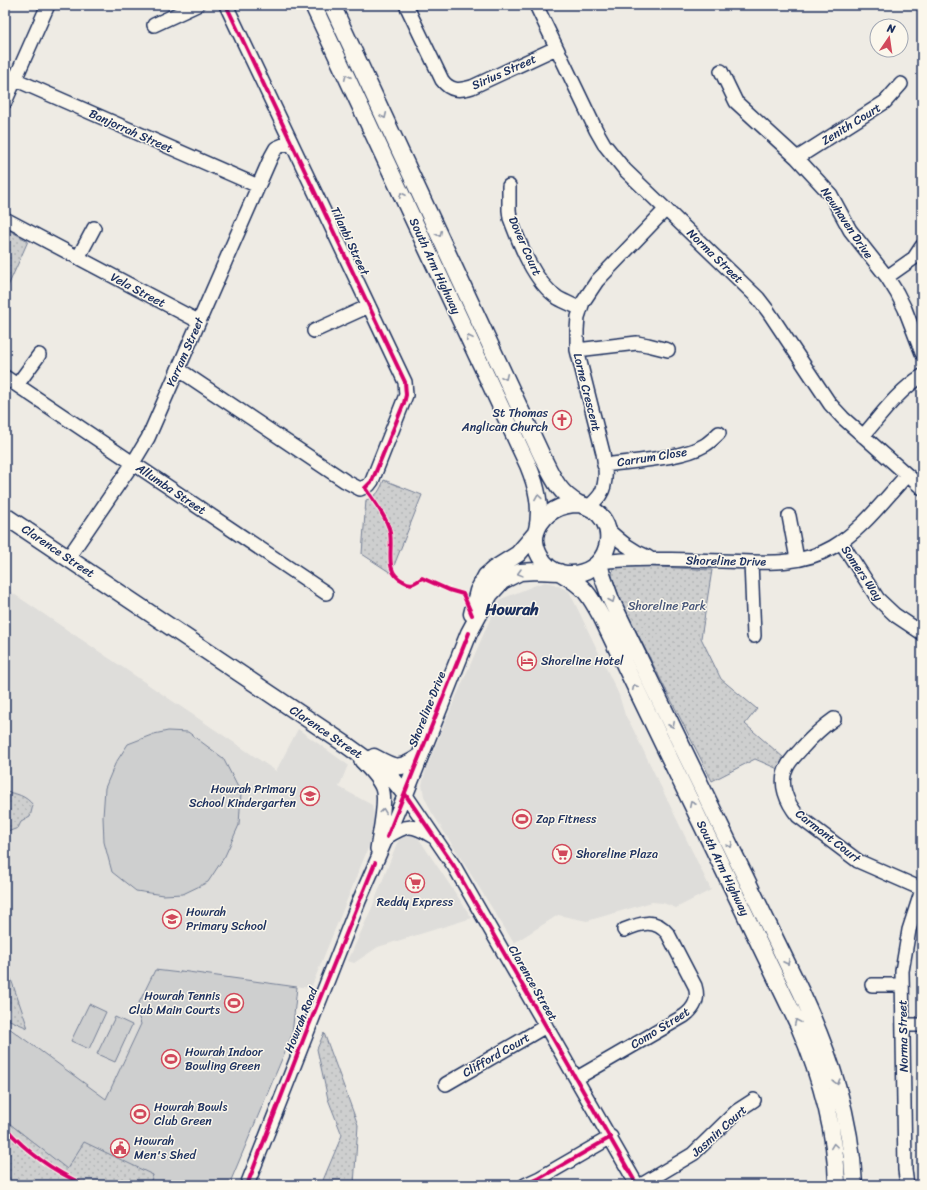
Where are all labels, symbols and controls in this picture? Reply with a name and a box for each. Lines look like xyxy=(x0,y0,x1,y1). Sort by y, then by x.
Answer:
north arrow xyxy=(869,18,909,58)
text: N xyxy=(884,18,897,39)
street label: Sirius Street xyxy=(468,48,540,96)
one-way arrow xyxy=(344,74,352,81)
street label: Zenith Court xyxy=(817,97,885,151)
street label: Banjorrah Street xyxy=(85,103,177,159)
one-way arrow xyxy=(379,112,387,120)
street label: Newhaven Drive xyxy=(815,182,879,264)
one-way arrow xyxy=(399,192,407,199)
street label: Tilanbi Street xyxy=(324,203,376,280)
street label: Dover Court xyxy=(502,213,548,279)
street label: South Arm Highway xyxy=(403,214,467,319)
street label: Norma Street xyxy=(681,223,749,289)
one-way arrow xyxy=(434,230,442,238)
street label: Vela Street xyxy=(106,266,170,314)
street label: Yarram Street xyxy=(160,313,211,390)
one-way arrow xyxy=(466,335,474,342)
street label: Lorne Crescent xyxy=(567,351,607,433)
one-way arrow xyxy=(500,372,508,380)
place label: St Thomas Anglican Church xyxy=(461,402,548,438)
church icon: St Thomas Anglican Church xyxy=(551,409,573,431)
street label: Carrum Close xyxy=(615,441,689,473)
street label: Allumba Street xyxy=(130,457,211,521)
one-way arrow xyxy=(534,494,543,500)
street label: Clarence Street xyxy=(17,518,99,584)
street label: Somers Way xyxy=(835,541,889,606)
street label: Shoreline Drive xyxy=(686,549,767,573)
one-way arrow xyxy=(517,568,524,577)
district label: Howrah xyxy=(484,595,539,624)
park label: Shoreline Park xyxy=(628,595,706,617)
one-way arrow xyxy=(607,596,615,603)
hotel icon: Shoreline Hotel xyxy=(516,650,538,672)
place label: Shoreline Hotel xyxy=(541,650,624,672)
street label: Shoreline Drive xyxy=(402,667,452,750)
one-way arrow xyxy=(632,684,640,691)
street label: Clarence Street xyxy=(285,699,367,765)
one-way arrow xyxy=(667,721,675,728)
place label: Howrah Primary School Kindergarten xyxy=(189,778,297,814)
school or university icon: Howrah Primary School Kindergarten xyxy=(299,785,321,807)
one-way arrow xyxy=(689,801,697,808)
street label: Carmont Court xyxy=(790,803,867,869)
one-way arrow xyxy=(378,808,387,814)
sports icon: Zap Fitness xyxy=(511,808,533,830)
place label: Zap Fitness xyxy=(536,808,597,830)
street label: South Arm Highway xyxy=(690,816,756,920)
one-way arrow xyxy=(725,840,733,848)
supermarket icon: Shoreline Plaza xyxy=(551,843,573,865)
place label: Shoreline Plaza xyxy=(576,843,658,865)
supermarket icon: Reddy Express xyxy=(404,872,426,894)
place label: Reddy Express xyxy=(377,891,454,913)
place label: Howrah Primary School xyxy=(186,901,267,937)
school or university icon: Howrah Primary School xyxy=(161,908,183,930)
street label: Clarence Street xyxy=(502,941,564,1025)
one-way arrow xyxy=(782,957,790,965)
street label: Howrah Road xyxy=(278,982,325,1056)
place label: Howrah Tennis Club Main Courts xyxy=(129,985,220,1021)
sports icon: Howrah Tennis Club Main Courts xyxy=(223,992,245,1014)
street label: Norma Street xyxy=(891,1000,915,1072)
street label: Como Street xyxy=(626,1001,694,1055)
one-way arrow xyxy=(794,1019,802,1026)
street label: Clifford Court xyxy=(458,1027,534,1083)
place label: Howrah Indoor Bowling Green xyxy=(185,1041,264,1077)
sports icon: Howrah Indoor Bowling Green xyxy=(160,1048,182,1070)
one-way arrow xyxy=(832,1078,841,1085)
place label: Howrah Bowls Club Green xyxy=(154,1096,227,1132)
street label: Jasmin Court xyxy=(685,1100,752,1163)
sports icon: Howrah Bowls Club Green xyxy=(129,1103,151,1125)
place label: Howrah Men's Shed xyxy=(134,1130,198,1166)
public building icon: Howrah Men's Shed xyxy=(109,1137,131,1159)
one-way arrow xyxy=(830,1143,839,1149)

